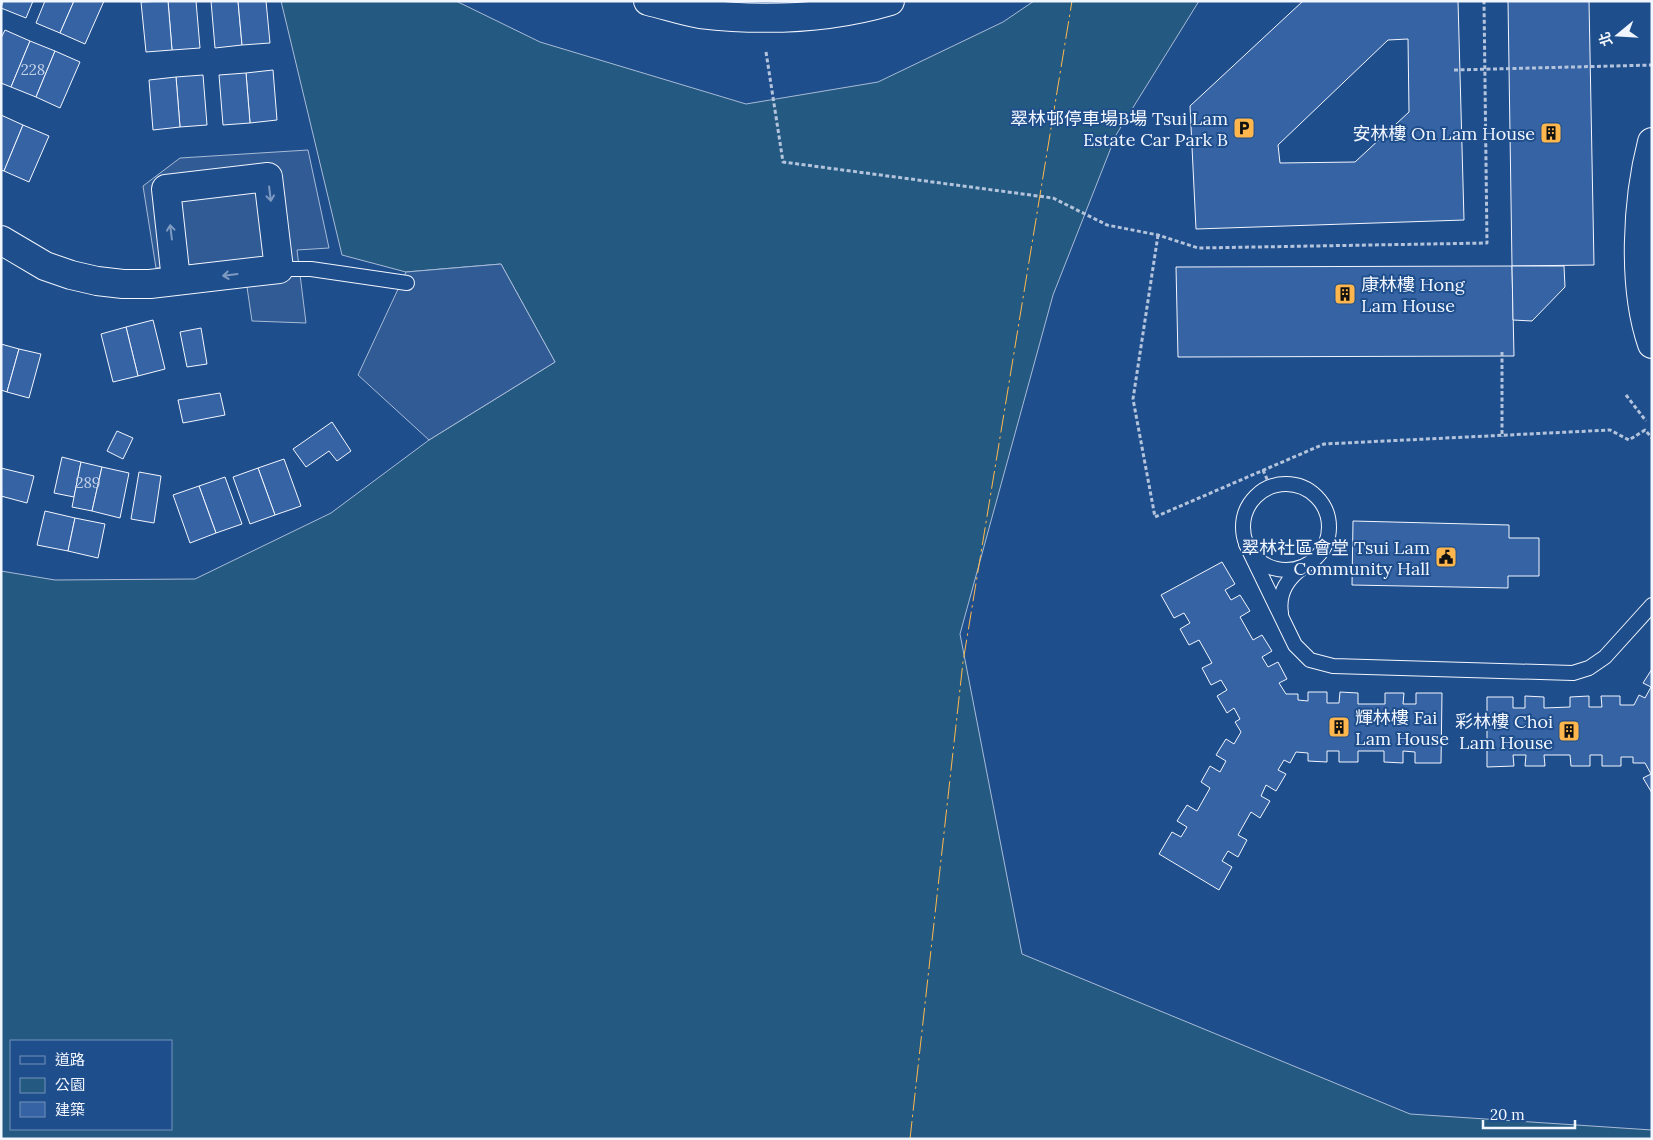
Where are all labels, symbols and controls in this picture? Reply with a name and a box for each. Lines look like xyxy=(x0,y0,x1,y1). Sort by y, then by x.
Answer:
north arrow xyxy=(1593,10,1643,60)
text: 北 xyxy=(1595,30,1616,48)
house number: 228 xyxy=(21,60,45,79)
place label: 翠林邨停車場B場 Tsui Lam Estate Car Park B xyxy=(1010,107,1228,151)
parking icon: 翠林邨停車場B場 Tsui Lam Estate Car Park B xyxy=(1232,116,1256,140)
building icon: 安林樓 On Lam House xyxy=(1539,121,1563,145)
place label: 安林樓 On Lam House xyxy=(1352,122,1535,145)
one-way arrow xyxy=(265,185,275,201)
one-way arrow xyxy=(166,224,176,240)
one-way arrow xyxy=(223,270,239,280)
place label: 康林樓 Hong Lam House xyxy=(1361,273,1466,317)
building icon: 康林樓 Hong Lam House xyxy=(1333,282,1357,306)
house number: 289 xyxy=(75,473,101,492)
place label: 翠林社區會堂 Tsui Lam Community Hall xyxy=(1241,536,1430,580)
public building icon: 翠林社區會堂 Tsui Lam Community Hall xyxy=(1434,545,1458,569)
place label: 輝林樓 Fai Lam House xyxy=(1355,706,1449,750)
place label: 彩林樓 Choi Lam House xyxy=(1455,710,1553,754)
building icon: 輝林樓 Fai Lam House xyxy=(1327,715,1351,739)
building icon: 彩林樓 Choi Lam House xyxy=(1557,719,1581,743)
legend xyxy=(10,1040,172,1130)
text: 道路 xyxy=(55,1050,85,1069)
text: 公園 xyxy=(55,1075,85,1094)
scale bar xyxy=(1483,1098,1576,1130)
text: 建築 xyxy=(55,1100,85,1119)
text: 20 m xyxy=(1490,1105,1525,1124)

